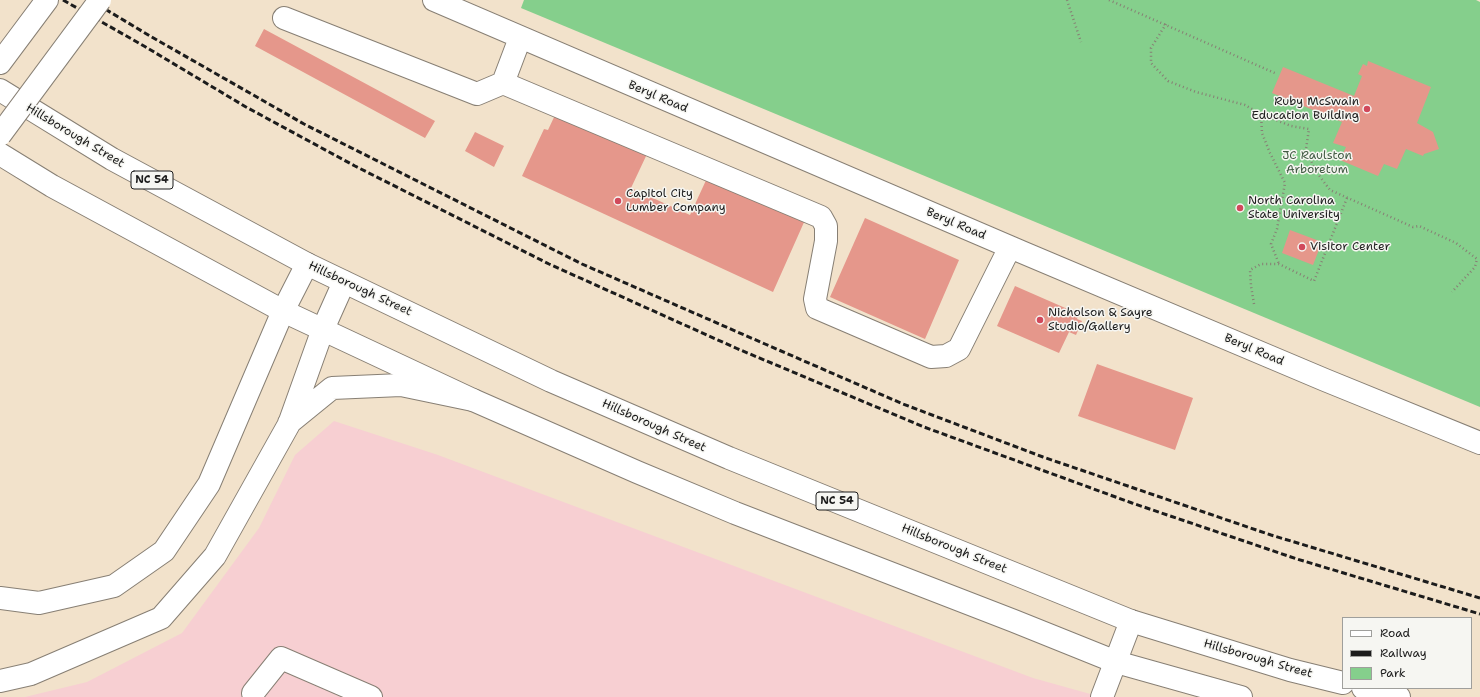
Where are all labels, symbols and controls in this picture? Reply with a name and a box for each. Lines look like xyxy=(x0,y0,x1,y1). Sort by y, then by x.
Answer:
street label: Beryl Road xyxy=(626,78,690,116)
place label: Ruby McSwain Education Building xyxy=(1252,95,1359,123)
street label: Hillsborough Street xyxy=(23,101,127,171)
marker: Ruby McSwain Education Building xyxy=(1362,104,1372,114)
park label: JC Raulston Arboretum xyxy=(1282,149,1352,177)
road number: NC 54 xyxy=(131,171,173,189)
place label: Capitol City Lumber Company xyxy=(626,187,726,215)
place label: North Carolina State University xyxy=(1248,194,1340,222)
marker: Capitol City Lumber Company xyxy=(613,196,623,206)
marker: North Carolina State University xyxy=(1235,203,1245,213)
street label: Beryl Road xyxy=(924,205,988,243)
place label: Visitor Center xyxy=(1310,240,1390,254)
marker: Visitor Center xyxy=(1297,242,1307,252)
street label: Hillsborough Street xyxy=(306,259,414,319)
place label: Nicholson & Sayre Studio/Gallery xyxy=(1048,306,1153,334)
marker: Nicholson & Sayre Studio/Gallery xyxy=(1035,315,1045,325)
street label: Beryl Road xyxy=(1222,331,1286,369)
street label: Hillsborough Street xyxy=(600,397,708,455)
road number: NC 54 xyxy=(816,492,858,510)
street label: Hillsborough Street xyxy=(899,521,1009,577)
legend xyxy=(1342,617,1472,689)
text: Road xyxy=(1380,625,1410,641)
street label: Hillsborough Street xyxy=(1202,637,1314,681)
text: Railway xyxy=(1380,645,1427,661)
text: Park xyxy=(1380,665,1406,681)

